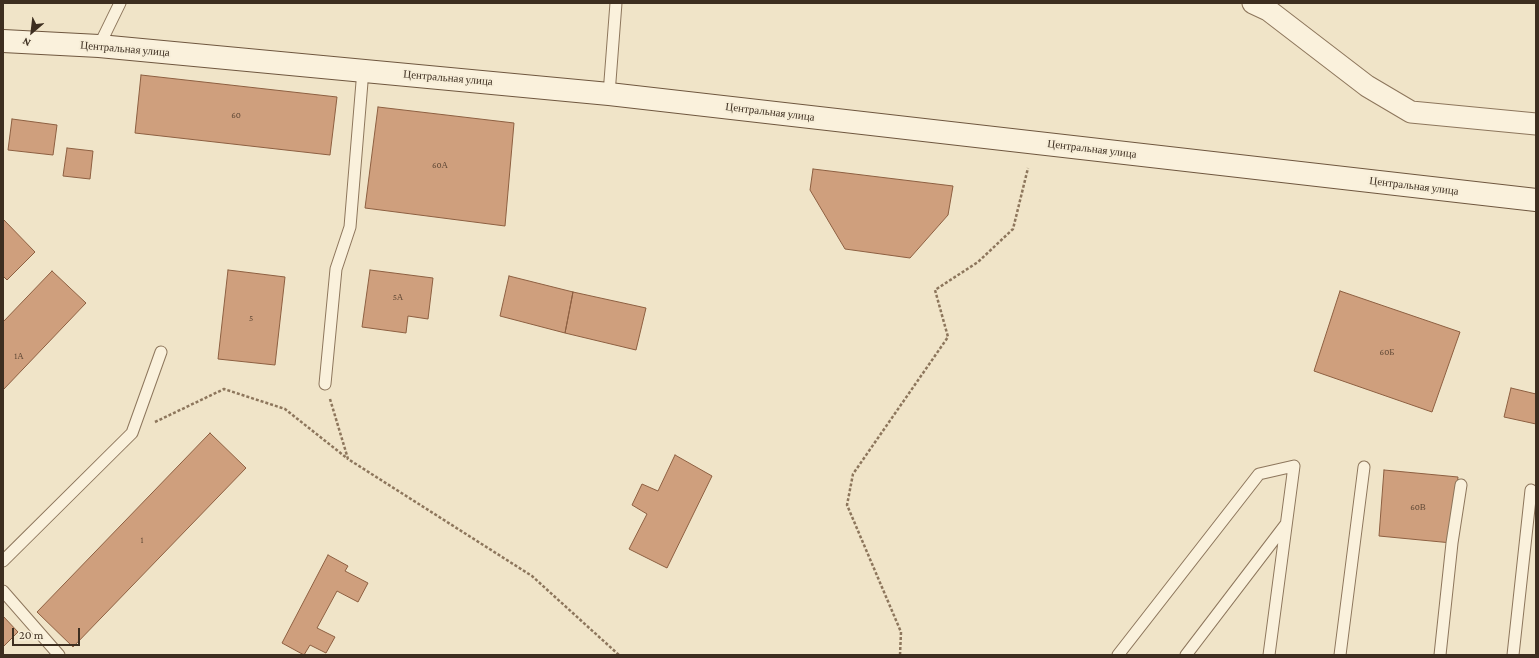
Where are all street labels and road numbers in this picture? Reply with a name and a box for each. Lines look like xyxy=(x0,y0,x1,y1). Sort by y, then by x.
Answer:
street label: Центральная улица xyxy=(80,39,170,59)
street label: Центральная улица xyxy=(403,68,493,88)
street label: Центральная улица xyxy=(725,100,815,124)
street label: Центральная улица xyxy=(1047,137,1137,161)
street label: Центральная улица xyxy=(1369,174,1459,198)

